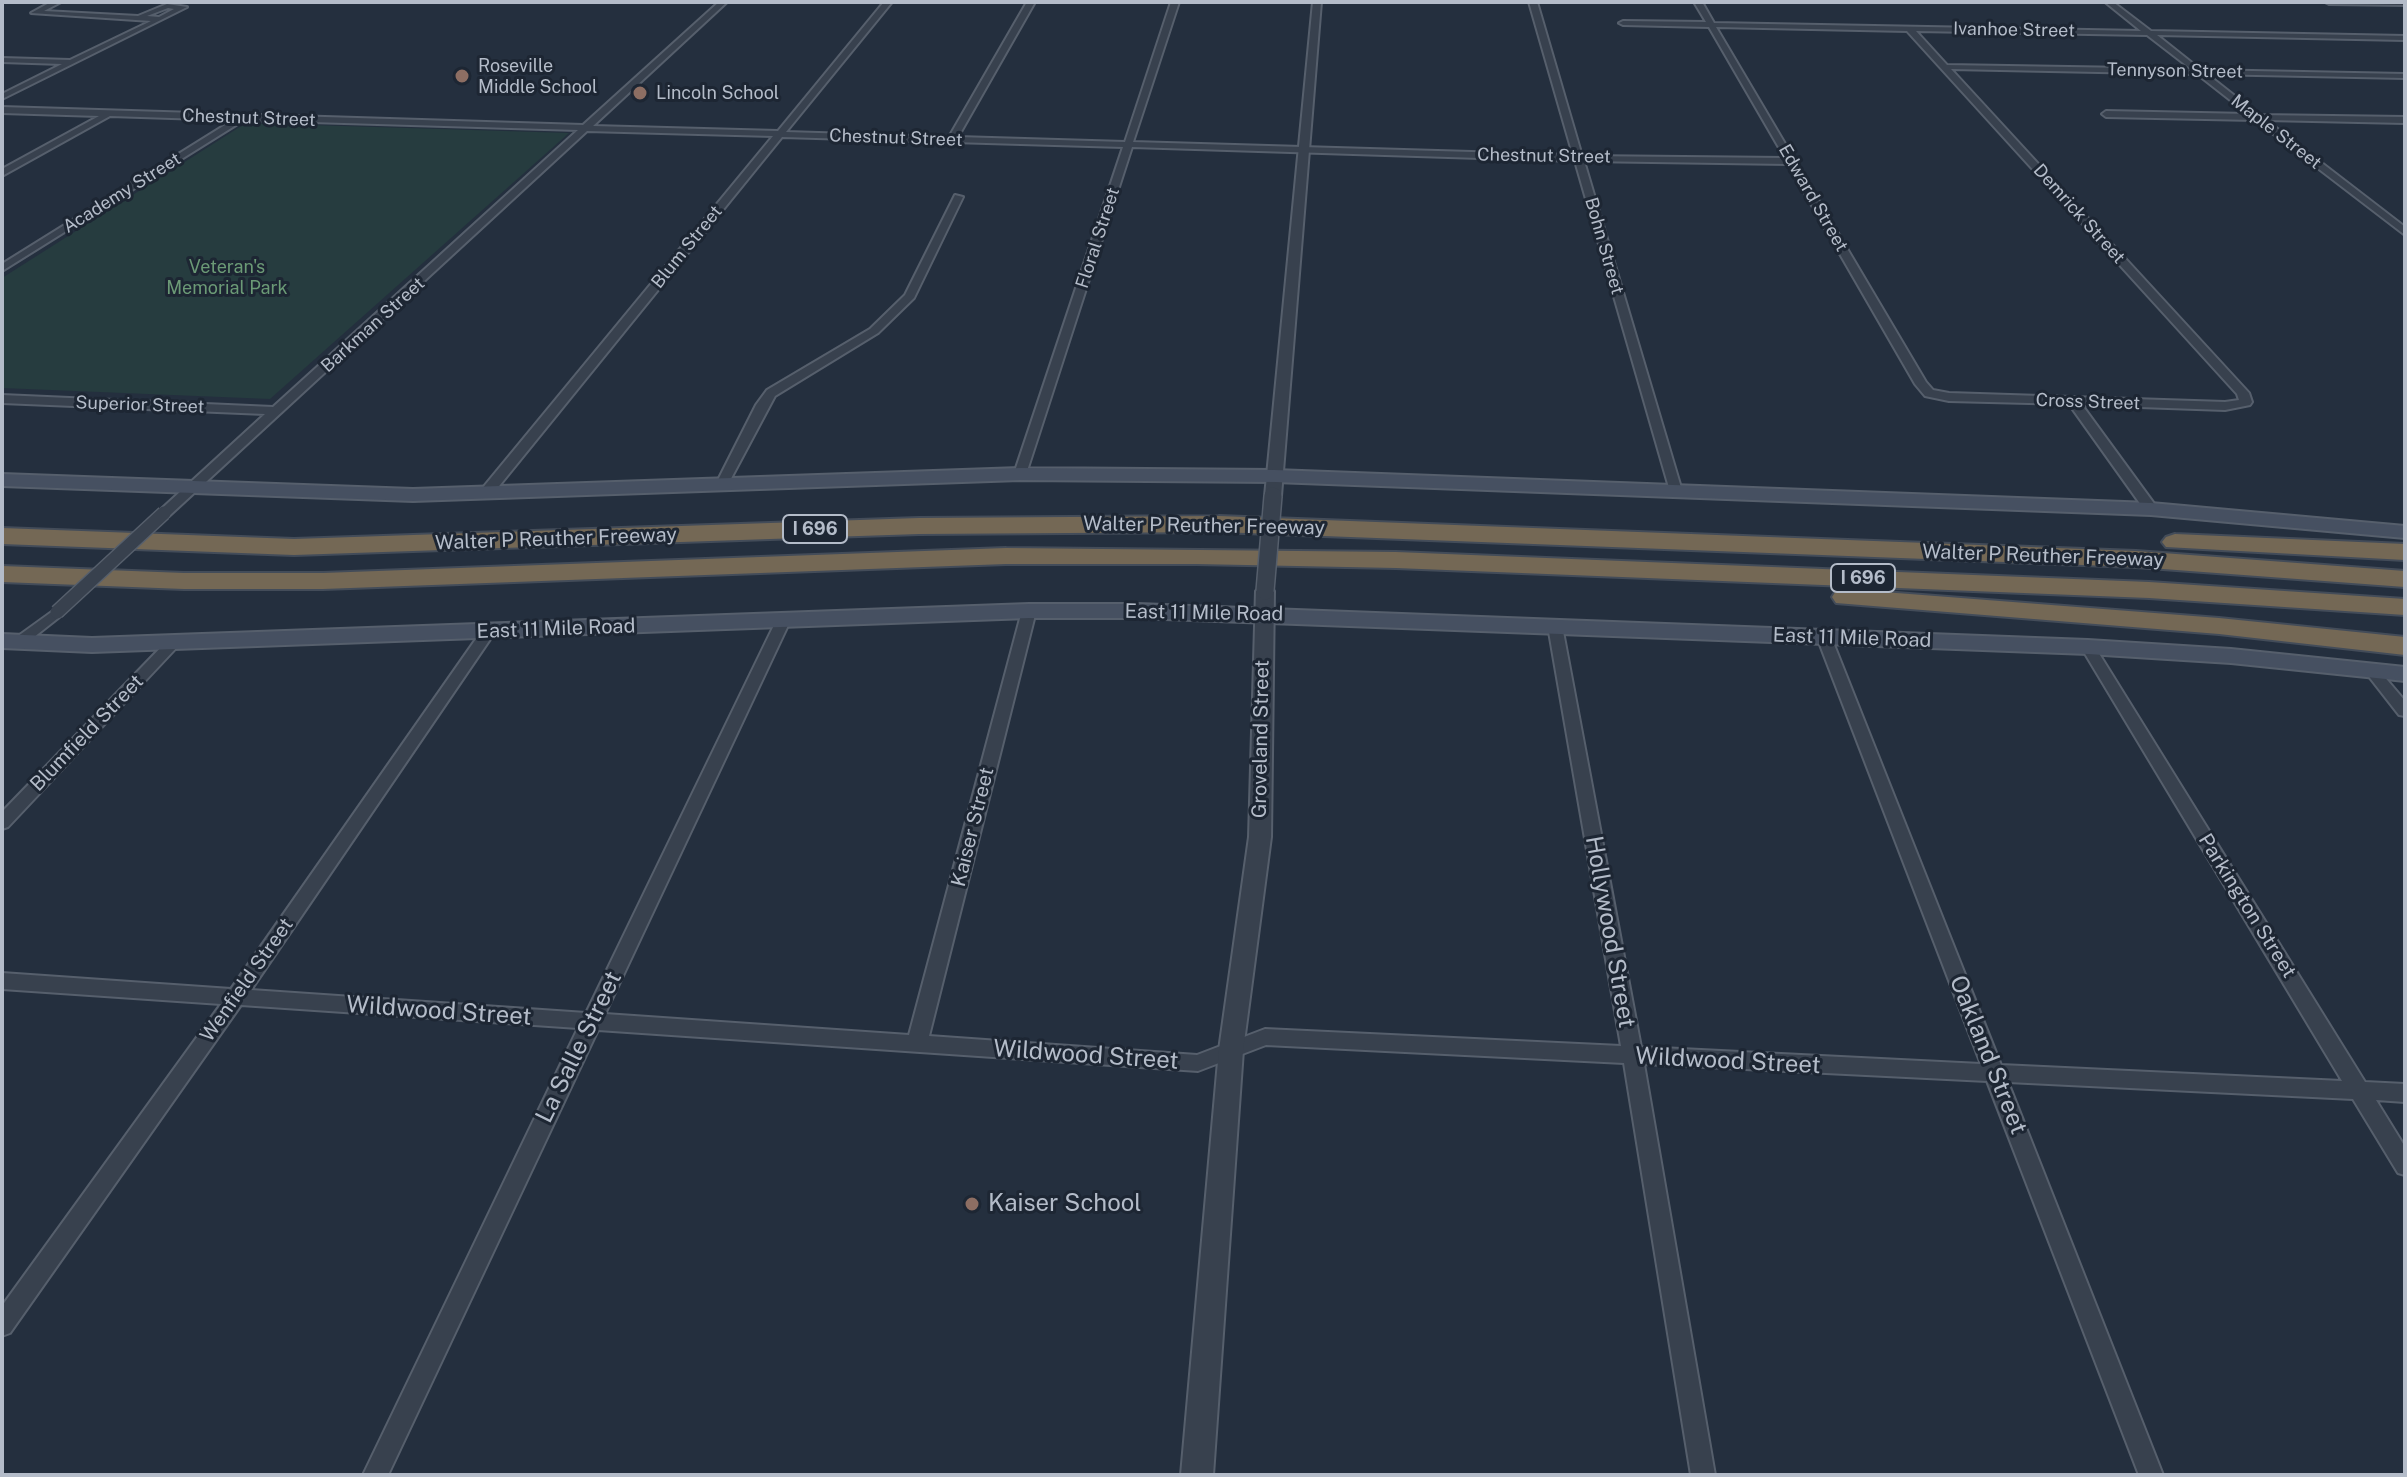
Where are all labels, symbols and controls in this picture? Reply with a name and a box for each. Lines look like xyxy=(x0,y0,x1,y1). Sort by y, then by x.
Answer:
street label: Ivanhoe Street xyxy=(1953,18,2075,42)
place label: Roseville Middle School xyxy=(478,55,597,98)
street label: Tennyson Street xyxy=(2107,59,2243,83)
marker: Roseville Middle School xyxy=(453,67,471,85)
place label: Lincoln School xyxy=(656,82,779,104)
marker: Lincoln School xyxy=(631,84,649,102)
street label: Maple Street xyxy=(2227,90,2325,174)
street label: Chestnut Street xyxy=(182,105,316,131)
street label: Chestnut Street xyxy=(829,125,963,151)
street label: Edward Street xyxy=(1774,141,1852,255)
street label: Chestnut Street xyxy=(1477,144,1611,168)
street label: Academy Street xyxy=(59,148,185,238)
street label: Demrick Street xyxy=(2029,160,2129,268)
street label: Floral Street xyxy=(1072,185,1124,291)
street label: Bohn Street xyxy=(1580,195,1628,297)
street label: Blum Street xyxy=(647,201,727,293)
park label: Veteran's Memorial Park xyxy=(166,256,288,298)
street label: Barkman Street xyxy=(317,273,429,377)
street label: Cross Street xyxy=(2035,389,2141,415)
street label: Superior Street xyxy=(75,392,205,418)
street label: Walter P Reuther Freeway xyxy=(1083,512,1325,540)
road number: I 696 xyxy=(783,515,847,543)
street label: Walter P Reuther Freeway xyxy=(435,523,677,555)
street label: Walter P Reuther Freeway xyxy=(1922,540,2164,572)
road number: I 696 xyxy=(1831,564,1895,592)
street label: East 11 Mile Road xyxy=(1124,600,1284,626)
street label: East 11 Mile Road xyxy=(476,614,636,644)
street label: East 11 Mile Road xyxy=(1772,623,1932,653)
street label: Groveland Street xyxy=(1248,660,1274,818)
street label: Blumfield Street xyxy=(25,670,149,796)
street label: Kaiser Street xyxy=(947,765,999,889)
street label: Parkington Street xyxy=(2193,829,2301,983)
street label: Hollywood Street xyxy=(1579,834,1641,1030)
street label: Wenfield Street xyxy=(195,913,299,1047)
street label: La Salle Street xyxy=(530,967,628,1127)
street label: Oakland Street xyxy=(1943,971,2033,1139)
street label: Wildwood Street xyxy=(345,990,533,1032)
street label: Wildwood Street xyxy=(992,1034,1180,1076)
street label: Wildwood Street xyxy=(1634,1042,1822,1080)
place label: Kaiser School xyxy=(988,1190,1142,1218)
marker: Kaiser School xyxy=(963,1195,981,1213)

